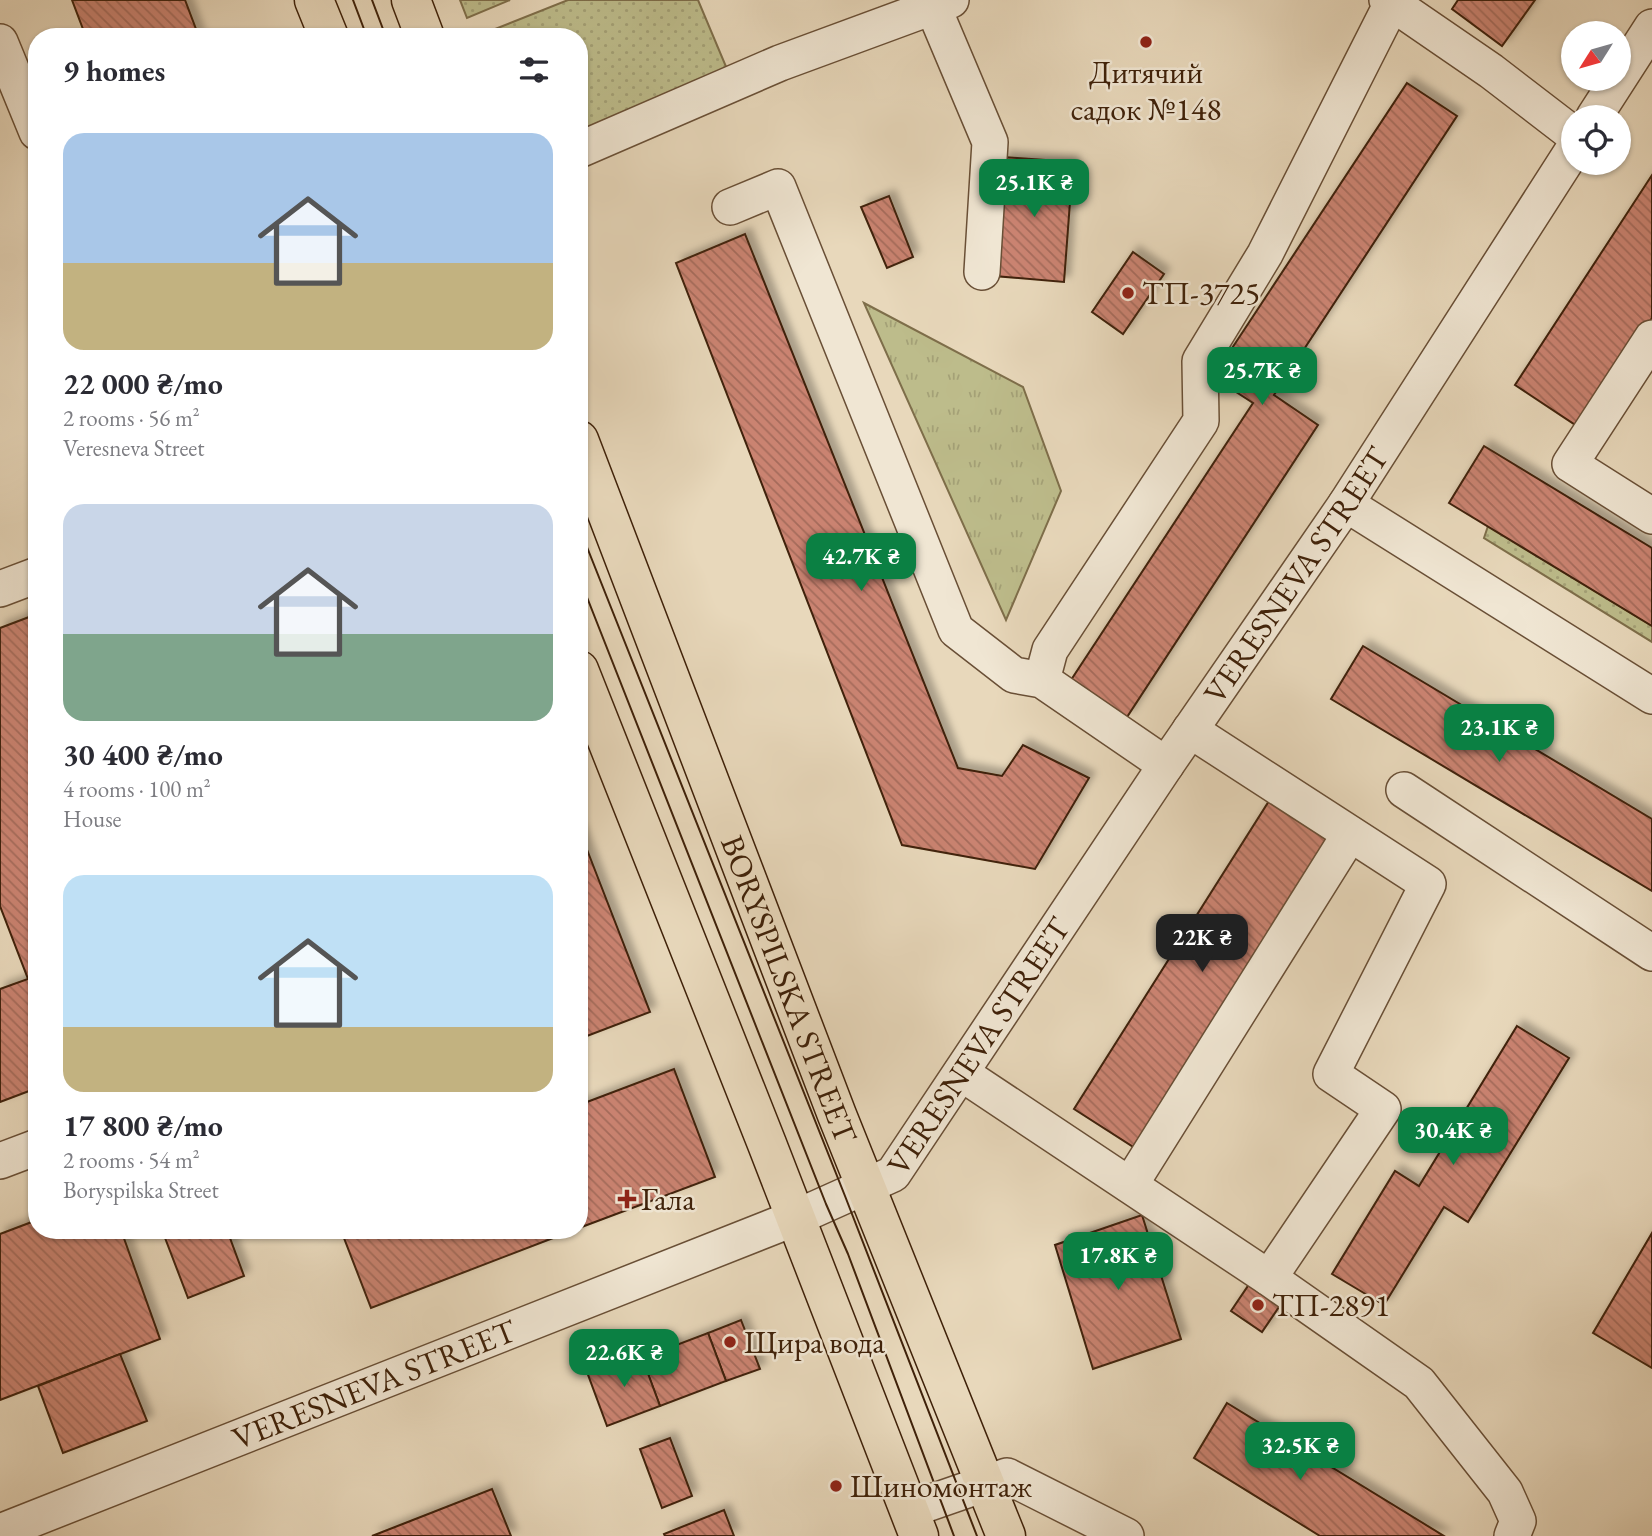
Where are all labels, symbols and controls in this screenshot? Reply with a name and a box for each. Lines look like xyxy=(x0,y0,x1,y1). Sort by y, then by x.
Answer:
north arrow xyxy=(1561,21,1631,91)
map controls xyxy=(1561,21,1631,175)
marker: Дитячий садок №148 xyxy=(1138,34,1154,50)
text: 9 homes xyxy=(63,51,165,90)
icon: filters xyxy=(515,51,553,89)
place label: Дитячий садок №148 xyxy=(1070,51,1222,130)
button: locate xyxy=(1561,105,1631,175)
pin: 25.1K ₴ xyxy=(969,160,1099,219)
text: 25.1K ₴ xyxy=(995,167,1073,197)
icon: home xyxy=(245,178,371,304)
place label: ТП-3725 xyxy=(1142,272,1260,314)
marker: ТП-3725 xyxy=(1120,285,1136,301)
pin: 25.7K ₴ xyxy=(1197,348,1327,407)
text: 25.7K ₴ xyxy=(1223,355,1301,385)
text: 22 000 ₴/mo xyxy=(63,364,223,403)
text: 2 rooms · 56 m² xyxy=(63,403,200,433)
text: Veresneva Street xyxy=(63,433,204,463)
street label: VERESNEVA STREET xyxy=(1194,439,1398,712)
pin: 42.7K ₴ xyxy=(796,534,926,593)
text: 42.7K ₴ xyxy=(822,541,900,571)
icon: home xyxy=(245,549,371,675)
pin: 23.1K ₴ xyxy=(1434,704,1564,764)
text: 23.1K ₴ xyxy=(1460,712,1538,742)
text: 30 400 ₴/mo xyxy=(63,735,223,774)
text: 4 rooms · 100 m² xyxy=(63,774,211,804)
text: House xyxy=(63,804,122,834)
street label: BORYSPILSKA STREET xyxy=(711,829,867,1150)
street label: VERESNEVA STREET xyxy=(877,909,1080,1183)
pin: 22K ₴ xyxy=(1153,914,1251,974)
icon: home xyxy=(245,920,371,1046)
text: 22K ₴ xyxy=(1172,922,1232,952)
text: 17 800 ₴/mo xyxy=(63,1106,223,1145)
pin: 30.4K ₴ xyxy=(1388,1108,1518,1167)
text: 30.4K ₴ xyxy=(1414,1115,1492,1145)
text: 2 rooms · 54 m² xyxy=(63,1145,200,1175)
text: Boryspilska Street xyxy=(63,1175,219,1205)
place label: Гала xyxy=(641,1178,695,1220)
marker: Гала xyxy=(619,1191,635,1207)
pin: 17.8K ₴ xyxy=(1053,1232,1183,1292)
text: 17.8K ₴ xyxy=(1079,1240,1157,1270)
place label: ТП-2891 xyxy=(1272,1284,1390,1326)
marker: ТП-2891 xyxy=(1250,1297,1266,1313)
street label: VERESNEVA STREET xyxy=(226,1309,522,1459)
place label: Щира вода xyxy=(744,1321,885,1363)
pin: 22.6K ₴ xyxy=(559,1330,689,1389)
marker: Щира вода xyxy=(722,1334,738,1350)
text: 22.6K ₴ xyxy=(585,1337,663,1367)
pin: 32.5K ₴ xyxy=(1235,1422,1365,1482)
text: 32.5K ₴ xyxy=(1261,1430,1339,1460)
place label: Шиномонтаж xyxy=(850,1465,1033,1507)
marker: Шиномонтаж xyxy=(828,1478,844,1494)

